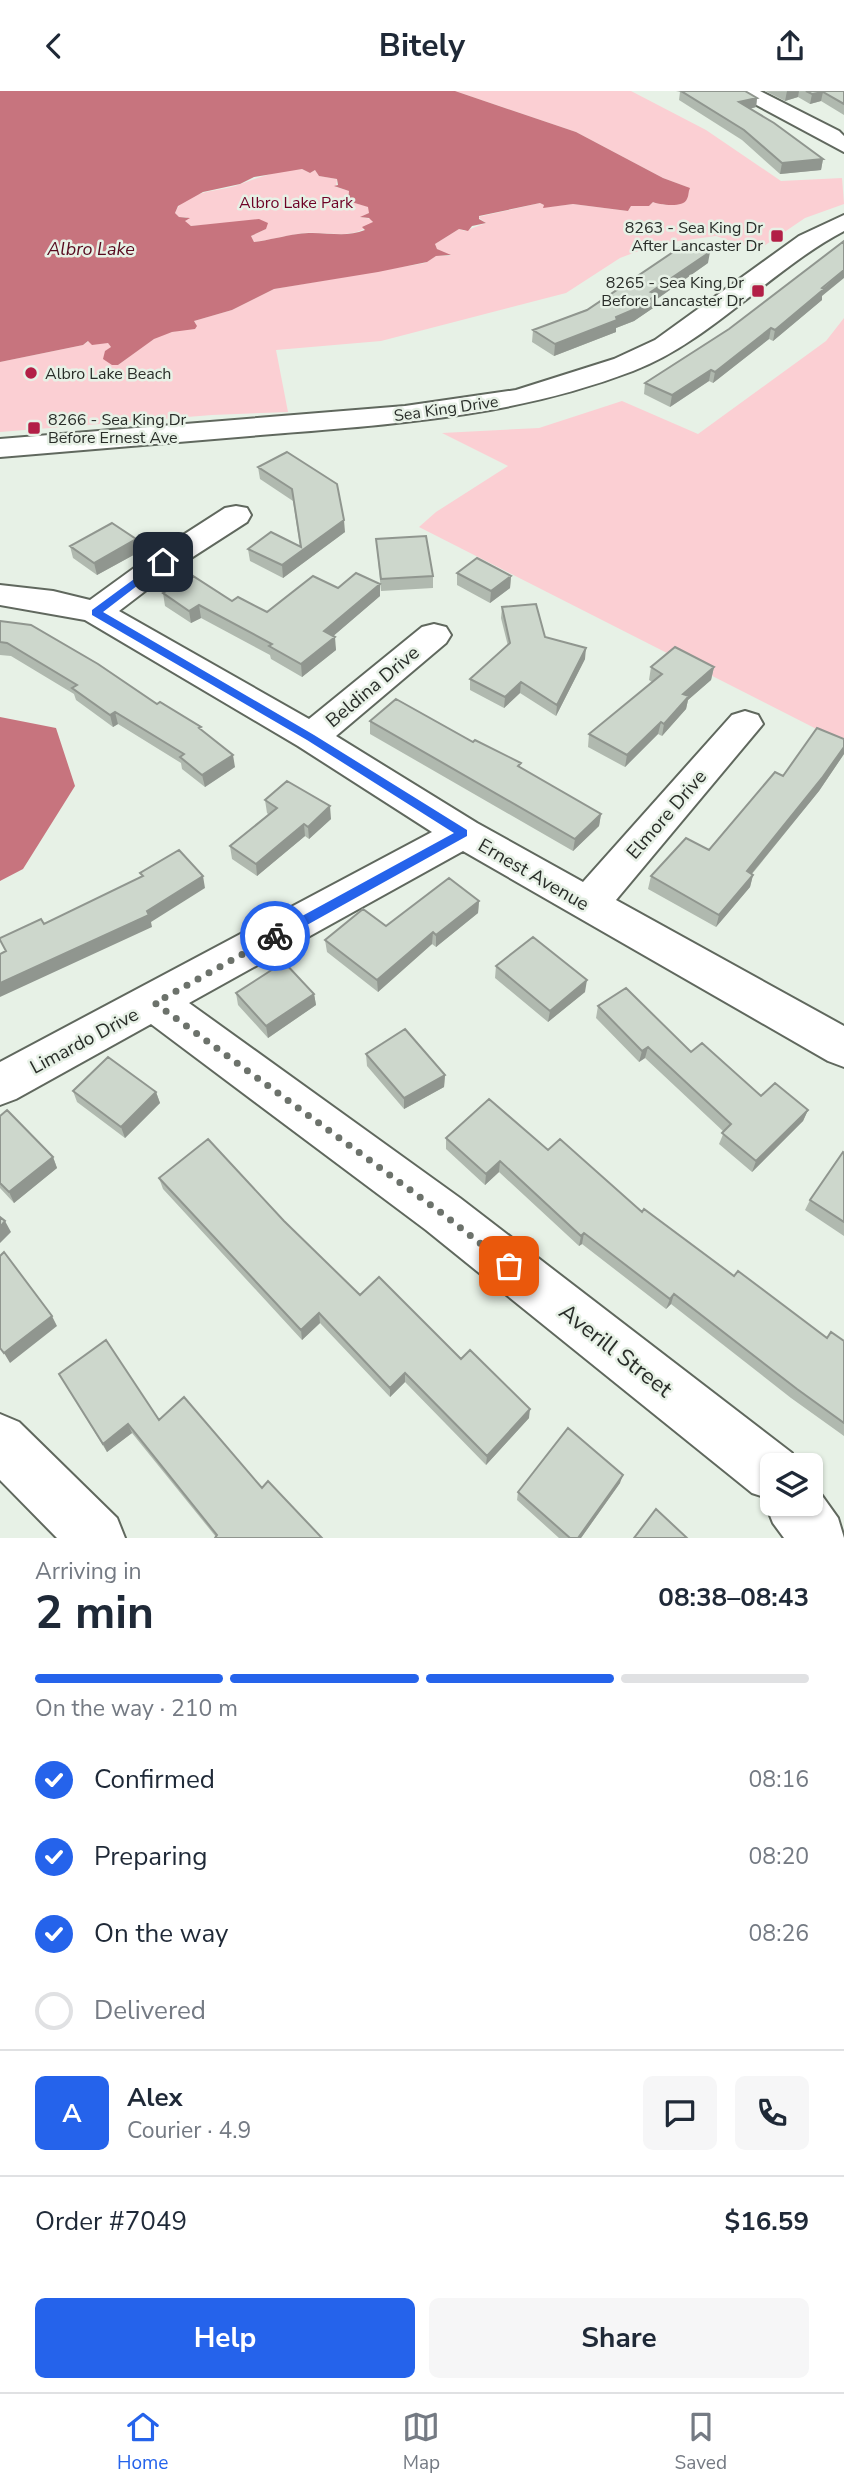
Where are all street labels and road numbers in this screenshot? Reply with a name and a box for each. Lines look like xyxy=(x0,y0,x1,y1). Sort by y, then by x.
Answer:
street label: Sea King Drive xyxy=(393,391,500,427)
street label: Beldina Drive xyxy=(320,640,425,734)
street label: Elmore Drive xyxy=(621,765,713,865)
street label: Ernest Avenue xyxy=(473,833,594,917)
street label: Limardo Drive xyxy=(26,1001,143,1080)
street label: Averill Street xyxy=(553,1296,680,1405)

